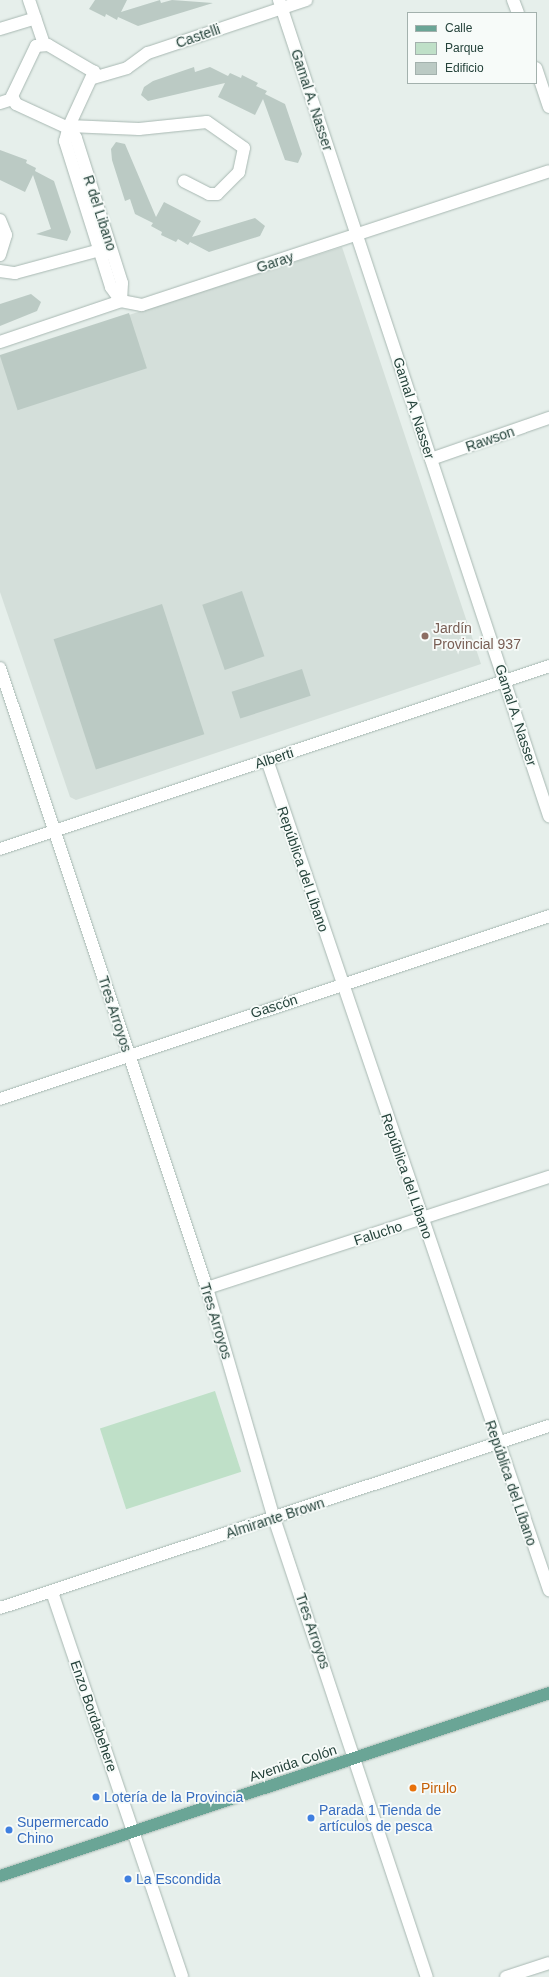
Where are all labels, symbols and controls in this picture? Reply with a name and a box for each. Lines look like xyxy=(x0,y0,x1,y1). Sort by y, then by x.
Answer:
legend xyxy=(407,12,537,84)
street label: Castelli xyxy=(174,21,222,51)
text: Calle xyxy=(445,21,472,35)
text: Parque xyxy=(445,41,484,55)
street label: Gamal A. Nasser xyxy=(288,47,336,153)
text: Edificio xyxy=(445,61,484,75)
street label: R del Libano xyxy=(80,173,120,253)
street label: Garay xyxy=(254,248,296,276)
street label: Gamal A. Nasser xyxy=(390,355,438,461)
street label: Rawson xyxy=(463,423,517,455)
place label: Jardín Provincial 937 xyxy=(433,620,521,652)
marker: Jardín Provincial 937 xyxy=(420,631,430,641)
street label: Gamal A. Nasser xyxy=(492,662,540,768)
street label: Alberti xyxy=(253,744,295,772)
street label: República del Líbano xyxy=(274,804,332,934)
street label: Tres Arroyos xyxy=(95,974,135,1054)
street label: Gascón xyxy=(248,991,300,1021)
street label: República del Líbano xyxy=(378,1111,436,1241)
street label: Falucho xyxy=(352,1217,404,1249)
street label: Tres Arroyos xyxy=(196,1280,236,1362)
street label: República del Líbano xyxy=(482,1418,540,1548)
street label: Almirante Brown xyxy=(224,1494,326,1542)
street label: Tres Arroyos xyxy=(292,1591,334,1671)
street label: Enzo Bordabehere xyxy=(67,1658,121,1774)
street label: Avenida Colón xyxy=(247,1741,339,1785)
place label: Pirulo xyxy=(421,1780,457,1796)
marker: Pirulo xyxy=(408,1783,418,1793)
place label: Lotería de la Provincia xyxy=(104,1789,243,1805)
marker: Lotería de la Provincia xyxy=(91,1792,101,1802)
place label: Parada 1 Tienda de artículos de pesca xyxy=(319,1802,441,1834)
marker: Parada 1 Tienda de artículos de pesca xyxy=(306,1813,316,1823)
place label: Supermercado Chino xyxy=(17,1814,109,1846)
marker: Supermercado Chino xyxy=(4,1825,14,1835)
place label: La Escondida xyxy=(136,1871,221,1887)
marker: La Escondida xyxy=(123,1874,133,1884)

